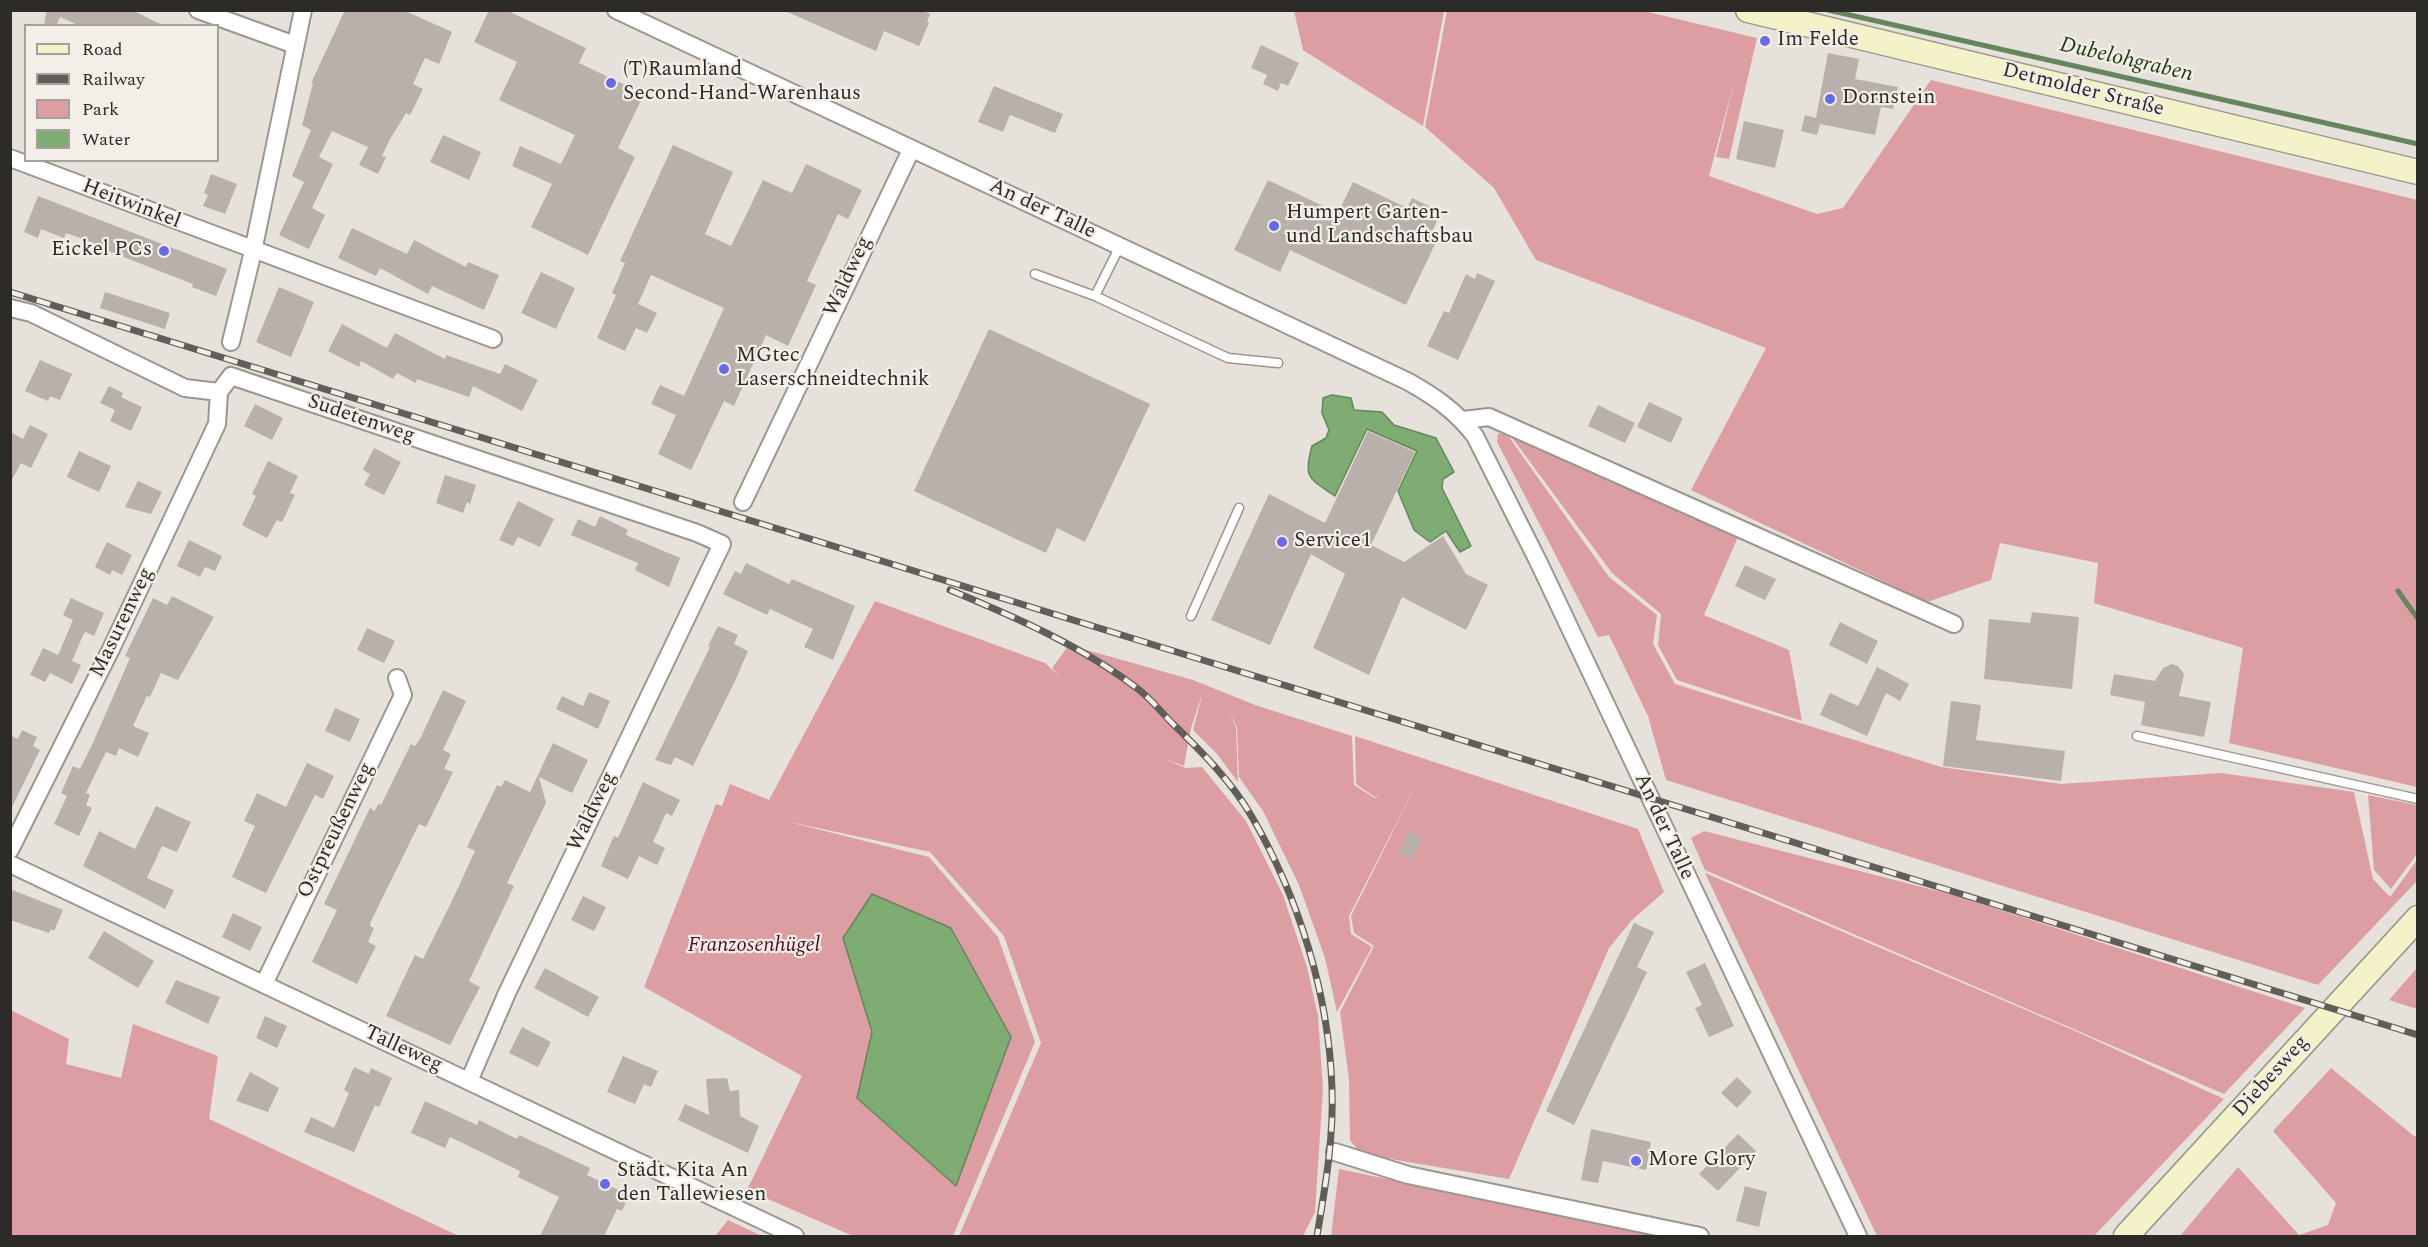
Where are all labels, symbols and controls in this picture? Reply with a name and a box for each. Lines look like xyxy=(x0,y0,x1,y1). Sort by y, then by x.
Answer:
legend xyxy=(24,24,219,162)
place label: Im Felde xyxy=(1777,28,1859,54)
water label: Dubelohgraben xyxy=(2057,33,2195,89)
marker: Im Felde xyxy=(1758,34,1772,48)
text: Road xyxy=(82,36,123,63)
place label: (T)Raumland Second-Hand-Warenhaus xyxy=(623,58,861,108)
street label: Detmolder Straße xyxy=(2000,59,2166,123)
text: Railway xyxy=(82,66,145,93)
marker: (T)Raumland Second-Hand-Warenhaus xyxy=(604,76,618,90)
place label: Dornstein xyxy=(1842,86,1935,112)
marker: Dornstein xyxy=(1823,92,1837,106)
text: Park xyxy=(82,96,119,123)
text: Water xyxy=(82,126,130,153)
street label: An der Talle xyxy=(985,174,1099,246)
street label: Heitwinkel xyxy=(78,175,184,235)
place label: Humpert Garten- und Landschaftsbau xyxy=(1286,201,1473,251)
marker: Humpert Garten- und Landschaftsbau xyxy=(1267,219,1281,233)
street label: Waldweg xyxy=(819,233,879,321)
place label: Eickel PCs xyxy=(51,238,152,264)
marker: Eickel PCs xyxy=(157,244,171,258)
place label: MGtec Laserschneidtechnik xyxy=(736,344,929,394)
marker: MGtec Laserschneidtechnik xyxy=(717,362,731,376)
street label: Sudetenweg xyxy=(304,390,418,450)
place label: Service1 xyxy=(1294,529,1371,555)
marker: Service1 xyxy=(1275,535,1289,549)
street label: Masurenweg xyxy=(86,564,160,682)
street label: Ostpreußenweg xyxy=(293,759,381,903)
street label: Waldweg xyxy=(563,768,623,856)
street label: An der Talle xyxy=(1627,770,1699,884)
park label: Franzosenhügel xyxy=(688,934,820,960)
street label: Talleweg xyxy=(360,1021,446,1079)
street label: Diebesweg xyxy=(2229,1031,2315,1123)
place label: More Glory xyxy=(1648,1148,1755,1174)
marker: More Glory xyxy=(1629,1154,1643,1168)
place label: Städt. Kita An den Tallewiesen xyxy=(617,1159,766,1209)
marker: Städt. Kita An den Tallewiesen xyxy=(598,1177,612,1191)

